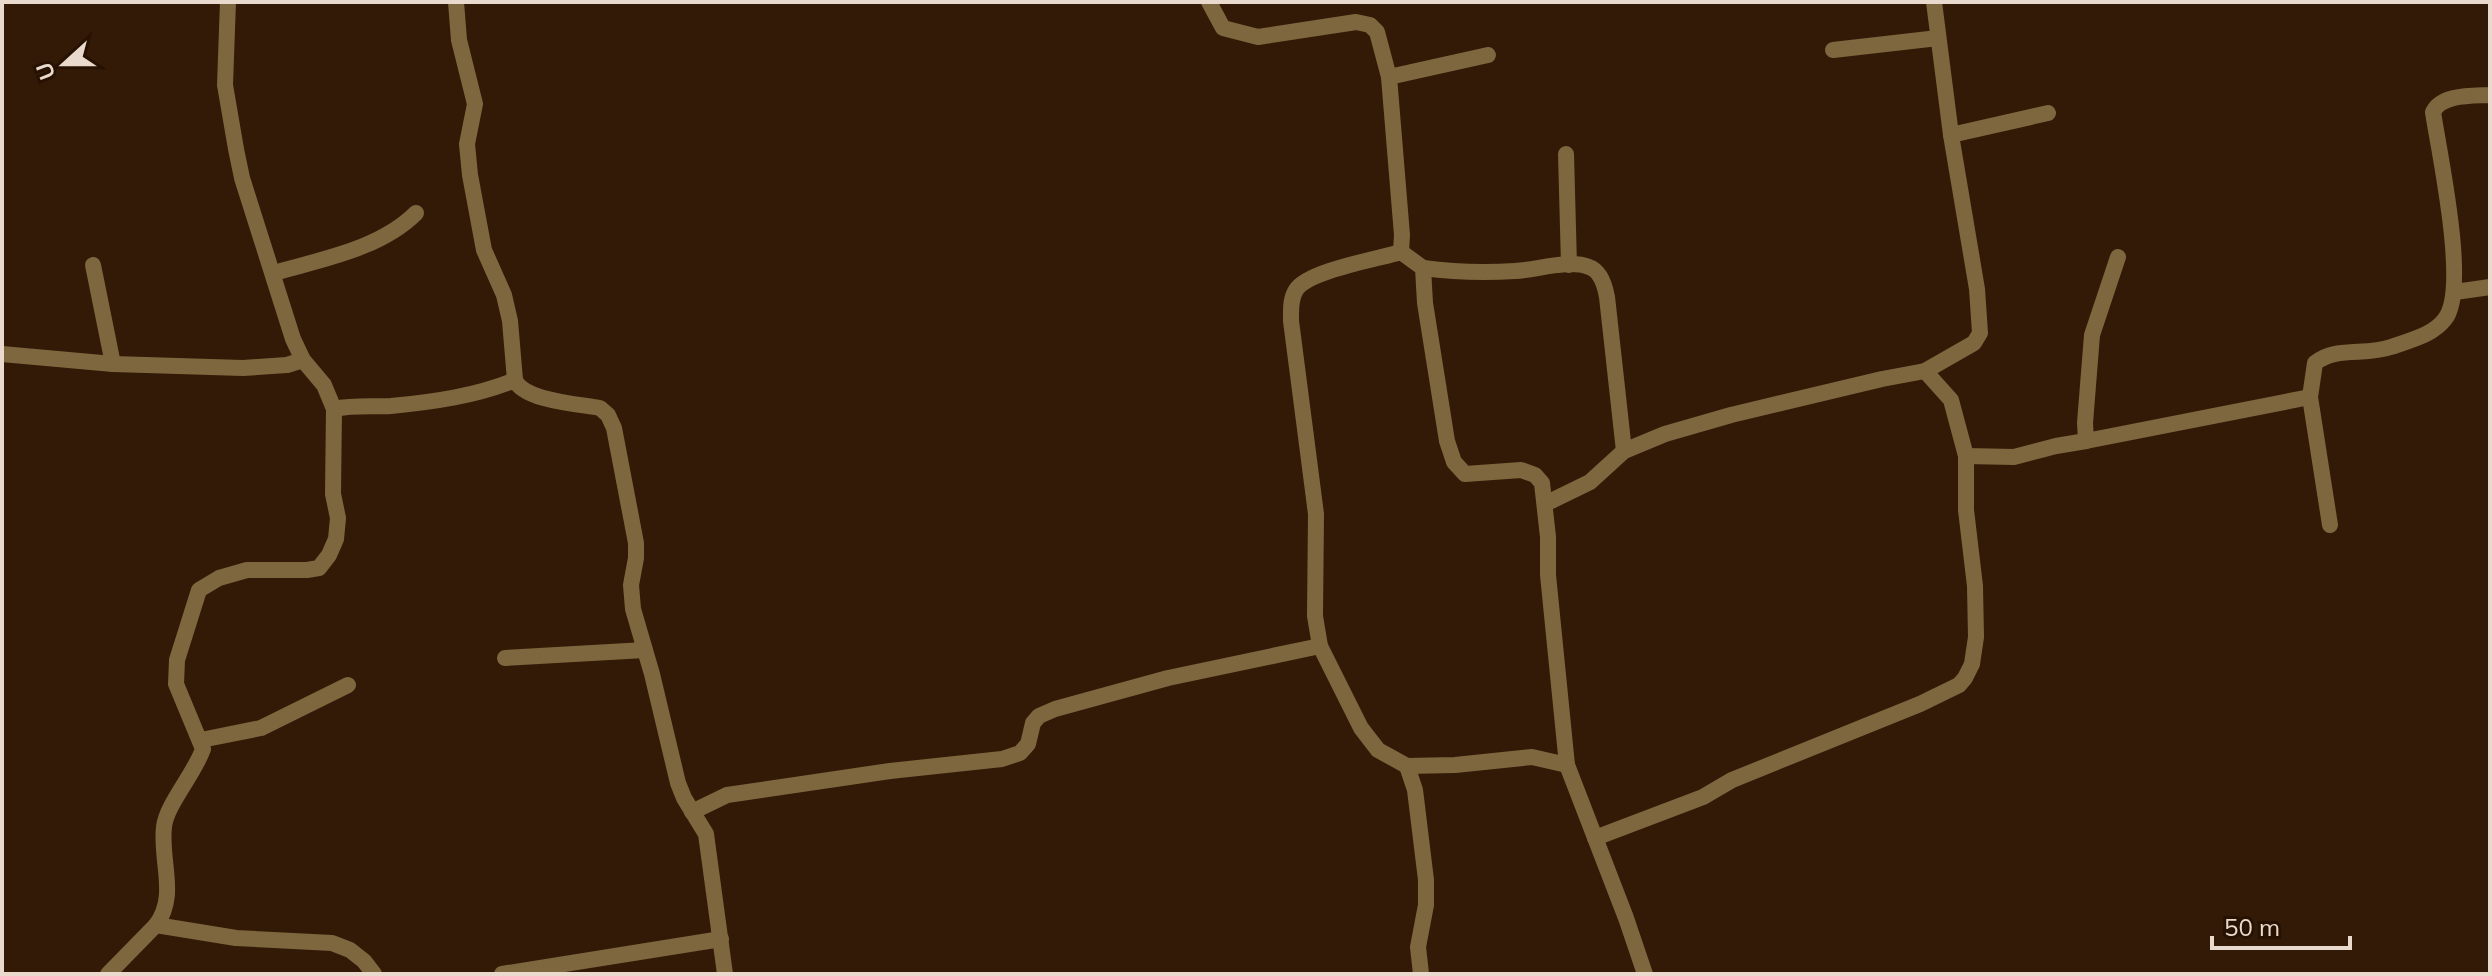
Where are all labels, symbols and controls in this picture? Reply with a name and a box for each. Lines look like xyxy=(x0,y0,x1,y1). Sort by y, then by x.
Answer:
north arrow xyxy=(24,24,104,104)
text: U xyxy=(29,59,61,84)
scale bar xyxy=(2212,900,2350,950)
text: 50 m xyxy=(2224,912,2280,942)

